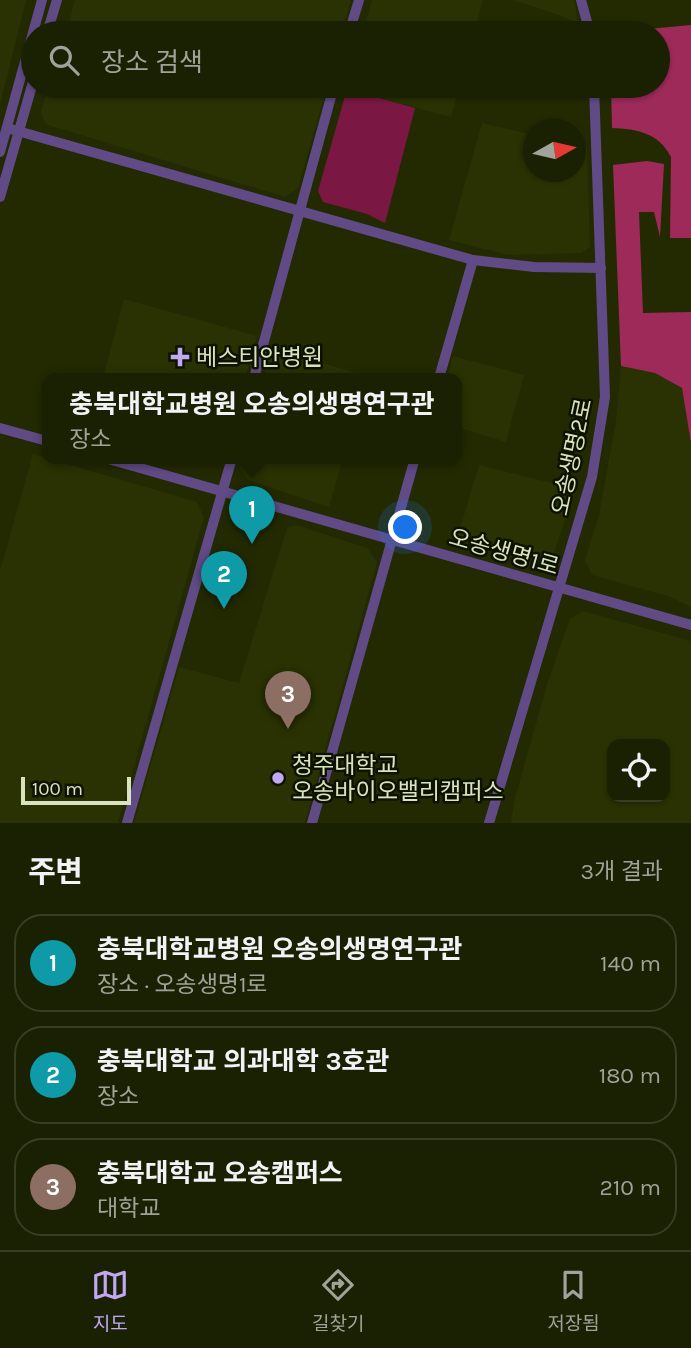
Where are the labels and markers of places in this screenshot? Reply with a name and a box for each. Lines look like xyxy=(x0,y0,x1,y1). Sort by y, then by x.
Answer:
place label: 베스티안병원 xyxy=(196,344,323,371)
marker: 베스티안병원 xyxy=(170,347,190,367)
pin: 1 xyxy=(229,486,275,544)
pin: 2 xyxy=(201,551,247,609)
pin: 3 xyxy=(265,671,311,729)
place label: 청주대학교 오송바이오밸리캠퍼스 xyxy=(292,752,504,805)
marker: 청주대학교 오송바이오밸리캠퍼스 xyxy=(270,770,286,786)

